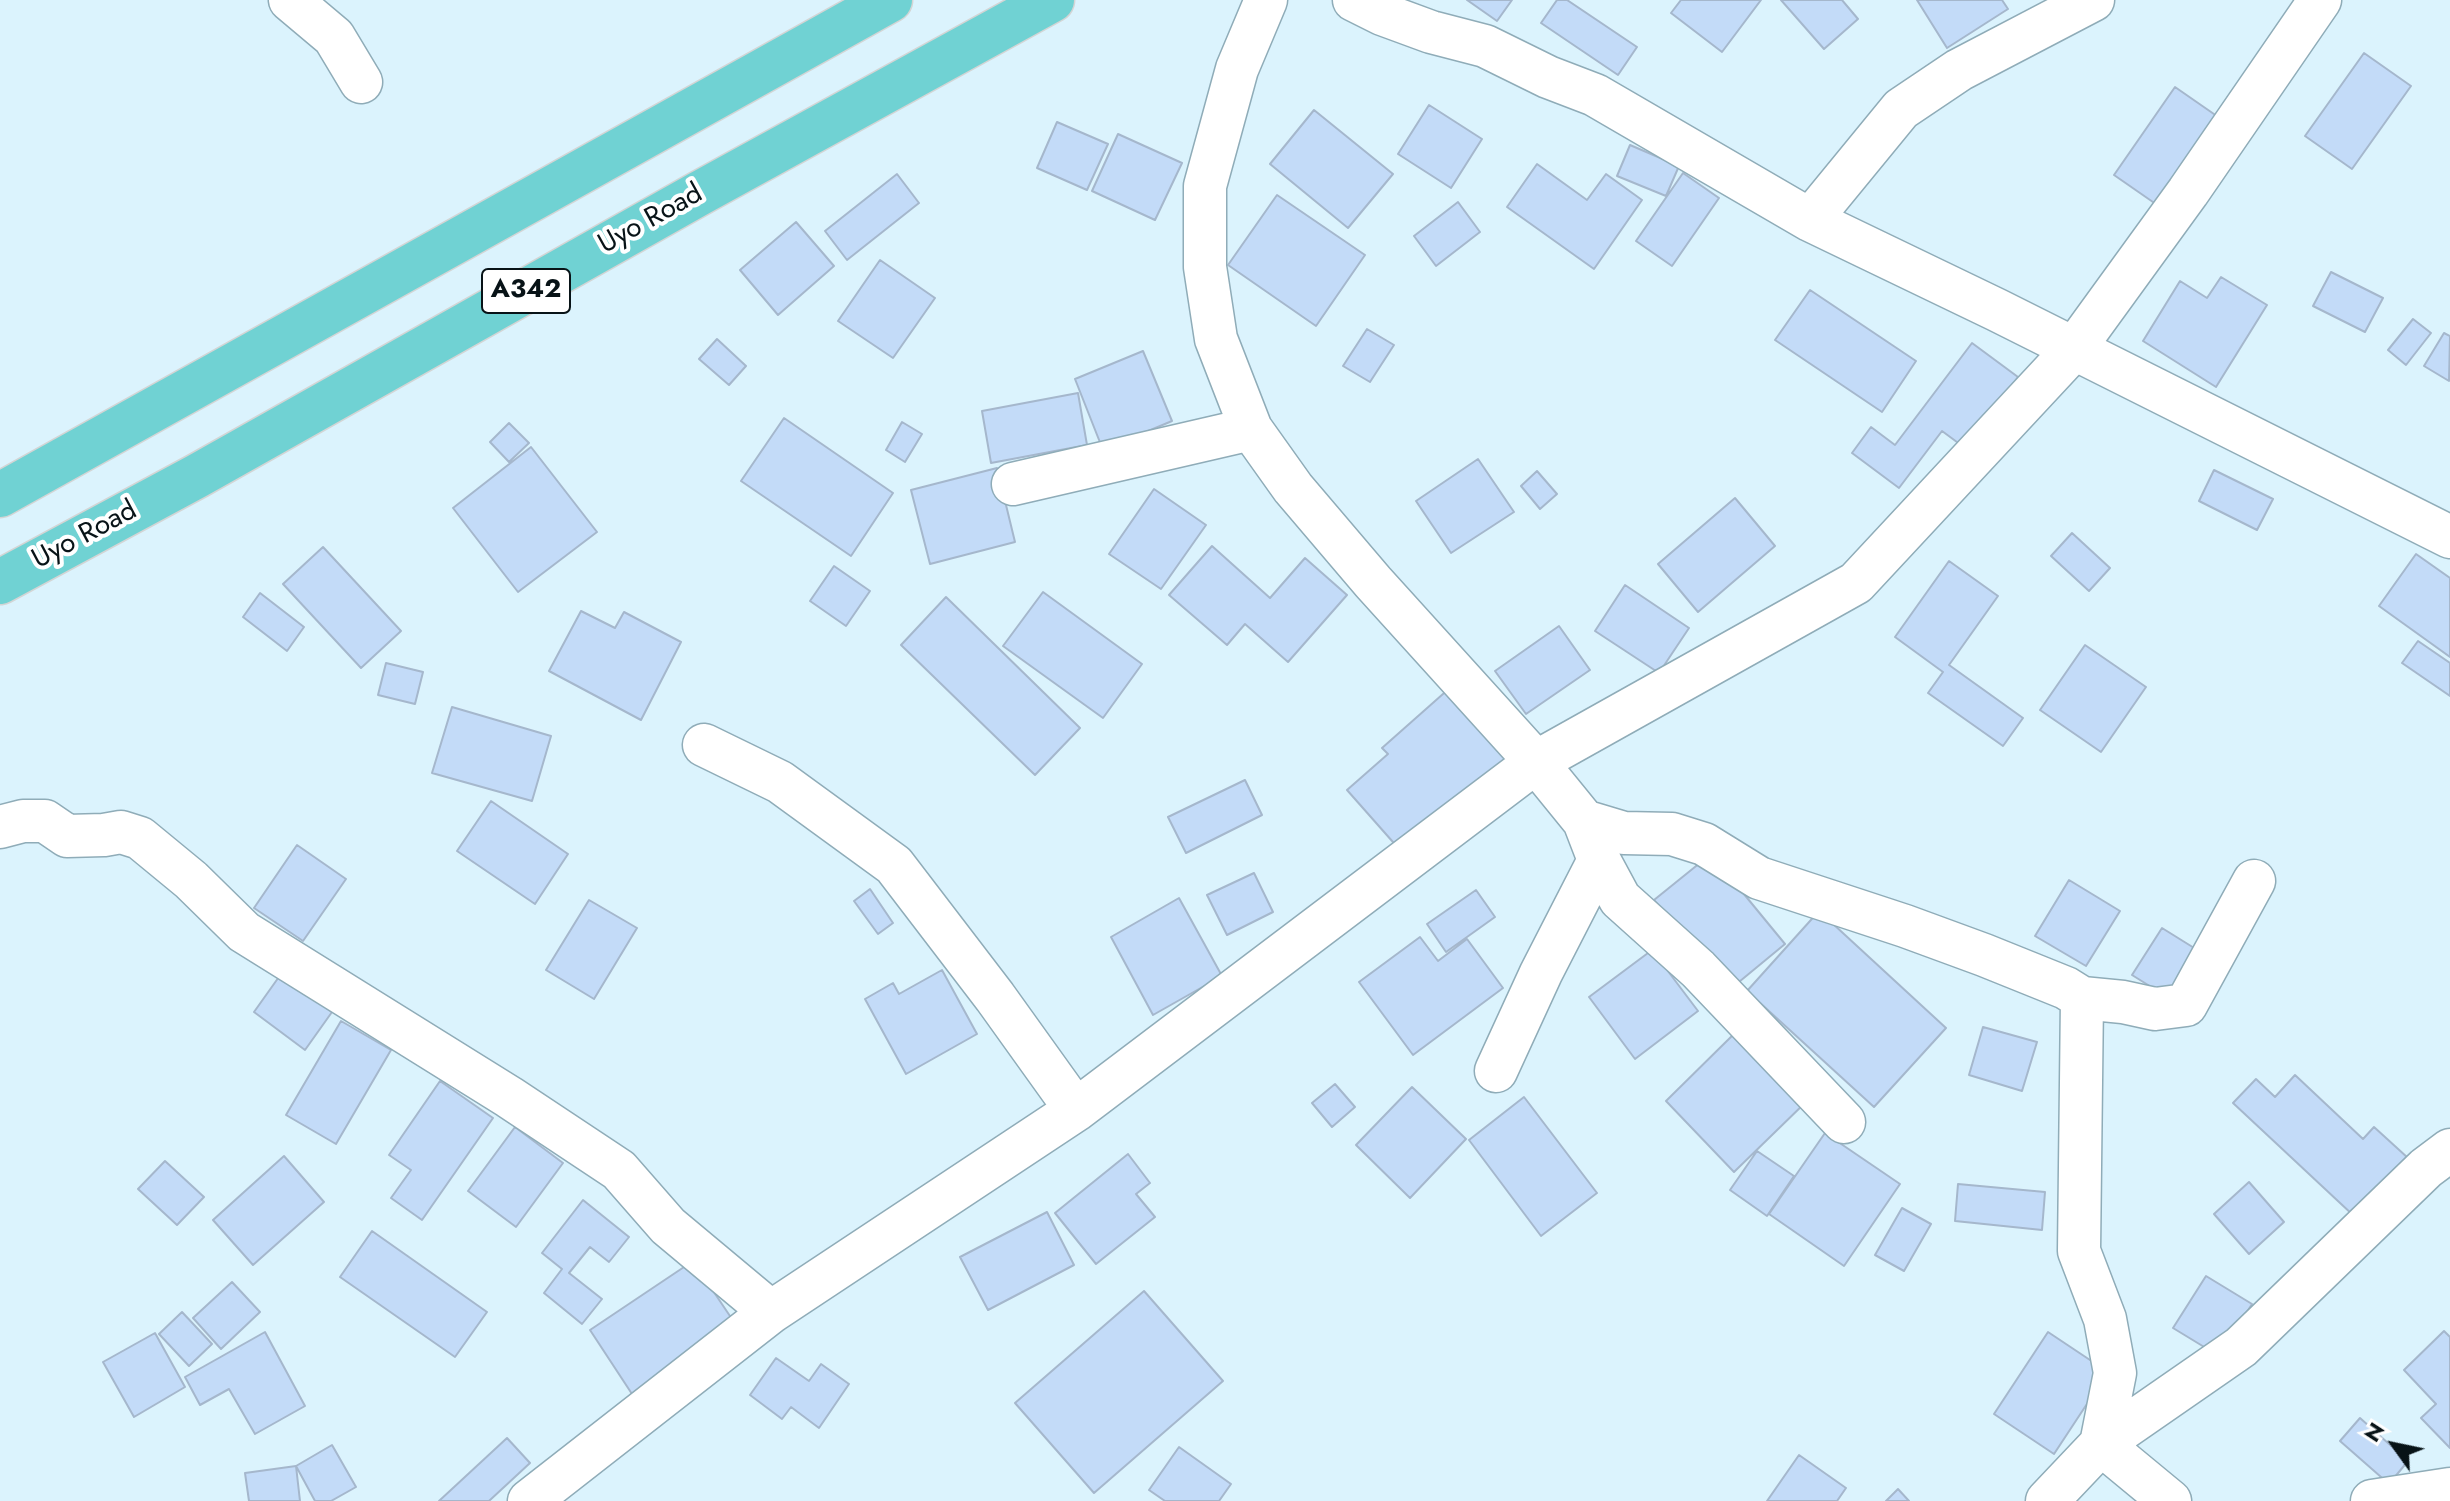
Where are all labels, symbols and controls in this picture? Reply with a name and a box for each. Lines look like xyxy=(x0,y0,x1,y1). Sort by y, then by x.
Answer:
street label: Uyo Road xyxy=(593,178,709,262)
road number: A342 xyxy=(482,269,570,313)
street label: Uyo Road xyxy=(27,495,143,577)
north arrow xyxy=(2354,1405,2434,1485)
text: N xyxy=(2356,1416,2392,1448)

